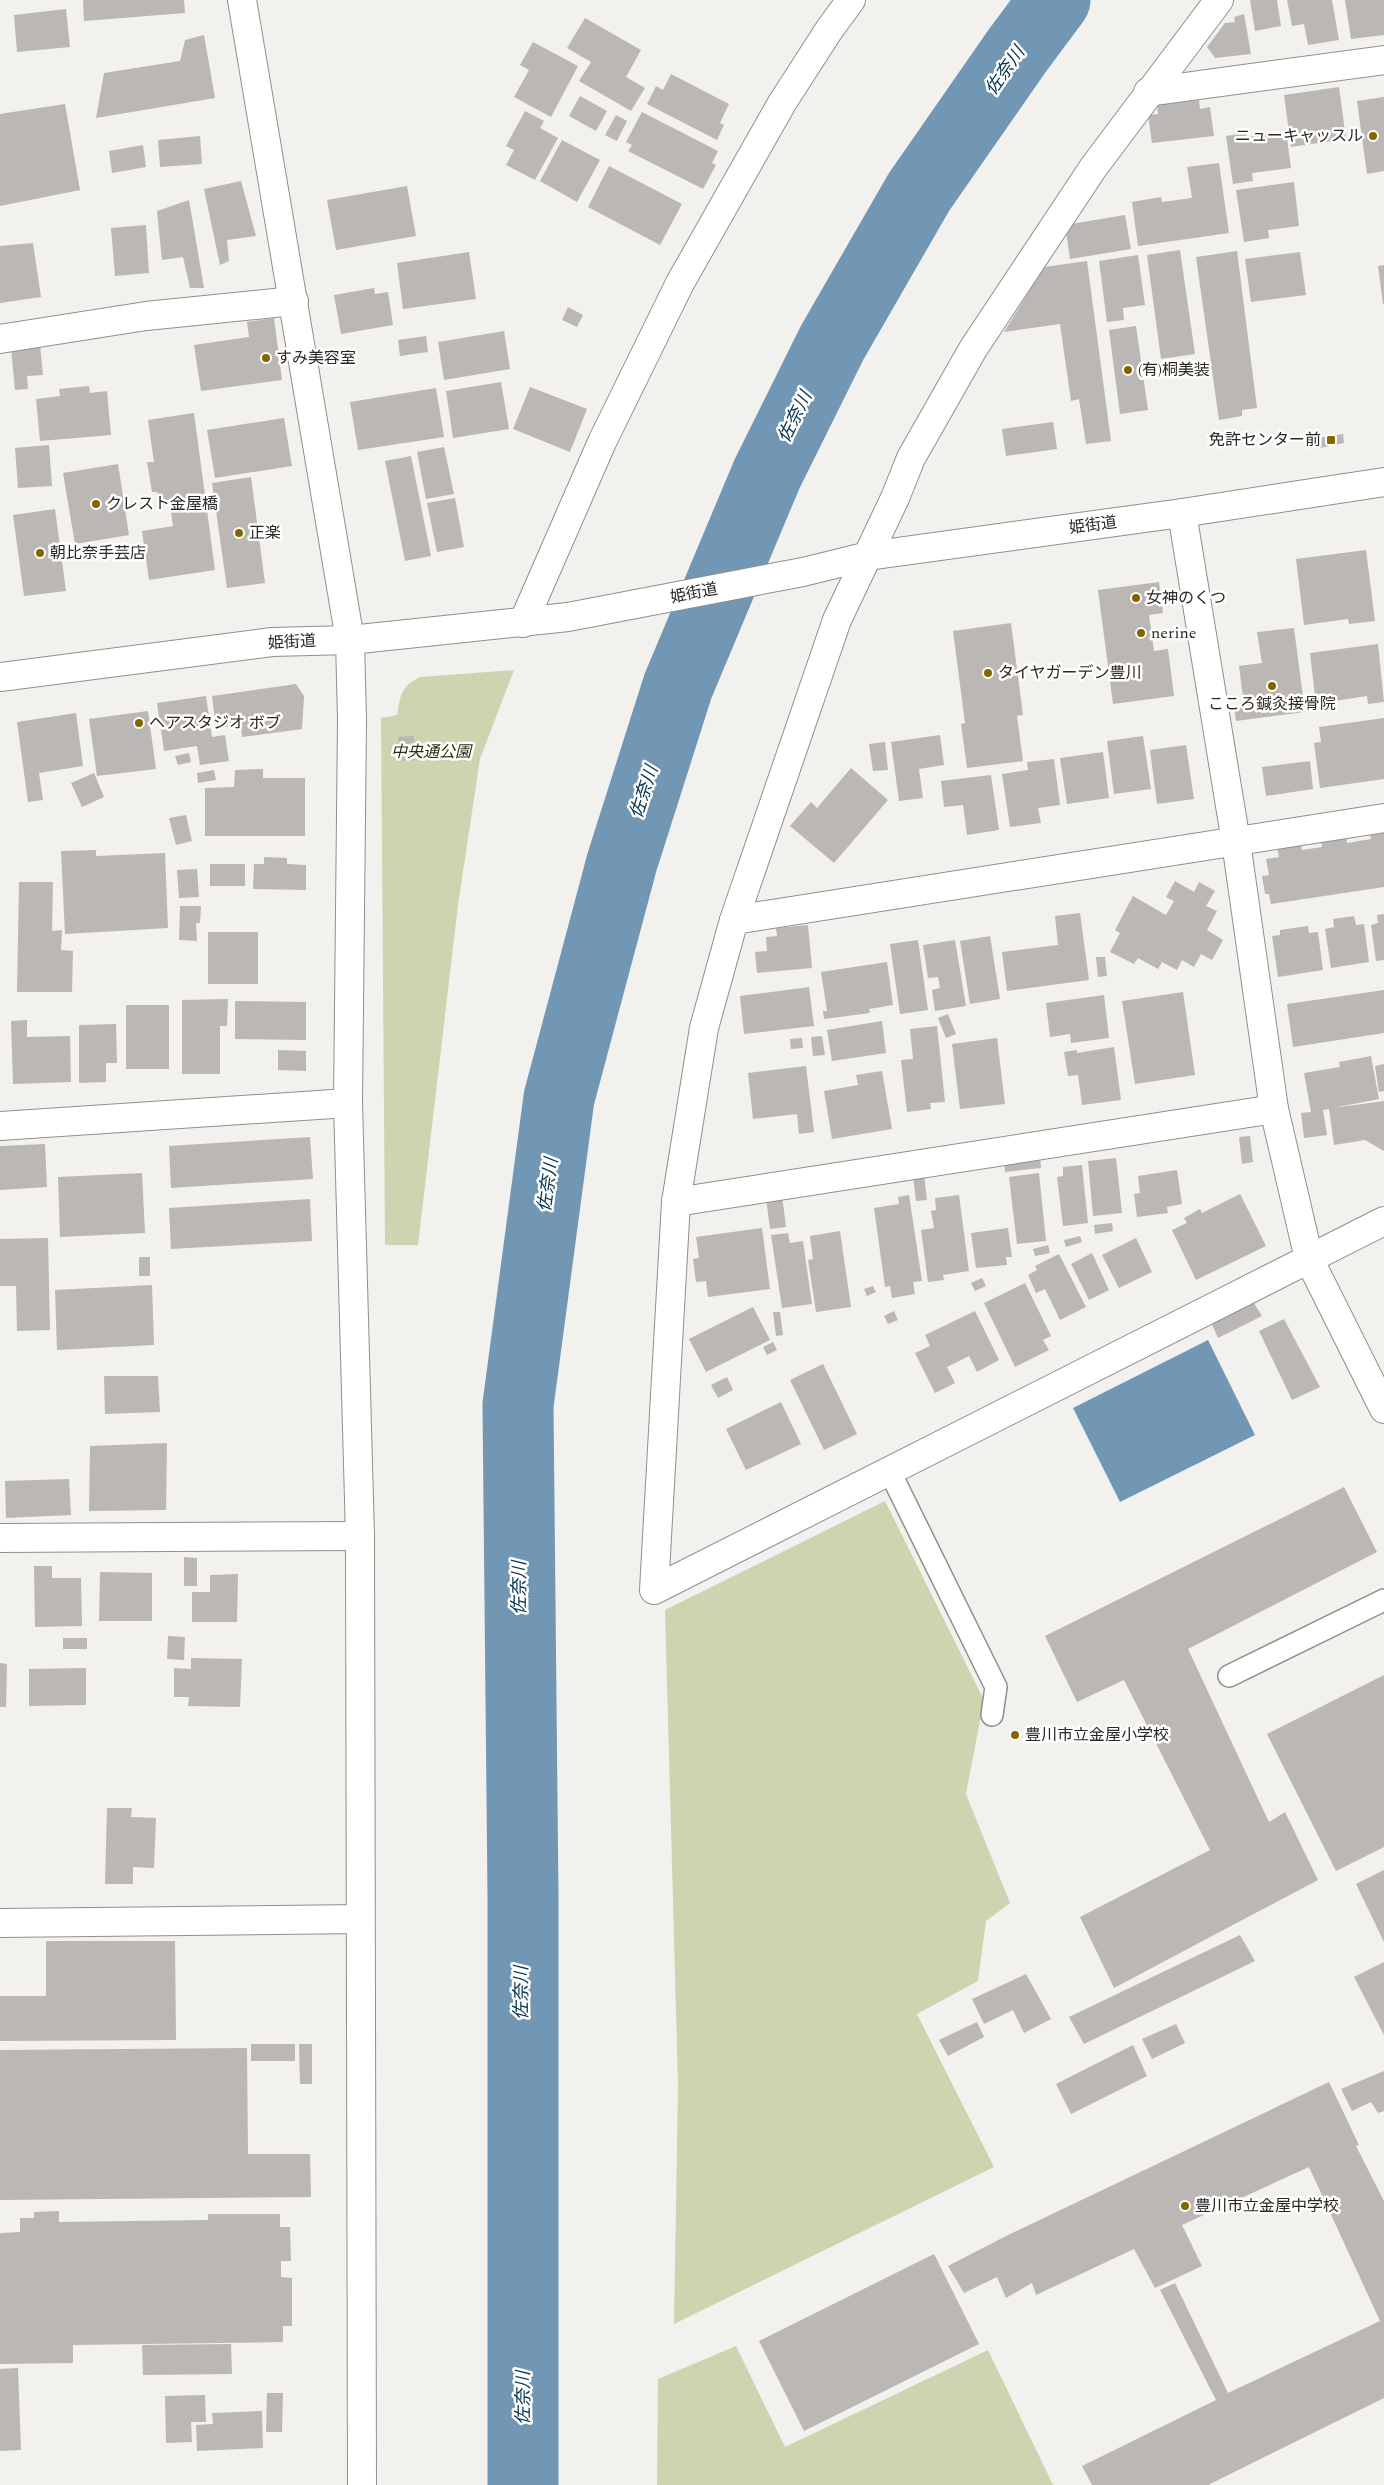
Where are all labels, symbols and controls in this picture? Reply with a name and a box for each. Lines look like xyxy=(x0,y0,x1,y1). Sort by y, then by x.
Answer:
water label: 佐奈川 xyxy=(978,40,1033,101)
place label: ニューキャッスル xyxy=(1235,124,1363,148)
marker: ニューキャッスル xyxy=(1367,130,1379,142)
place label: すみ美容室 xyxy=(276,346,356,370)
marker: すみ美容室 xyxy=(260,352,272,364)
place label: (有)桐美装 xyxy=(1138,358,1210,382)
marker: (有)桐美装 xyxy=(1122,364,1134,376)
water label: 佐奈川 xyxy=(771,385,820,447)
place label: 免許センター前 xyxy=(1209,428,1321,452)
marker: 免許センター前 xyxy=(1325,434,1337,446)
place label: クレスト金屋橋 xyxy=(106,492,218,516)
marker: クレスト金屋橋 xyxy=(90,498,102,510)
street label: 姫街道 xyxy=(1068,510,1118,540)
place label: 正楽 xyxy=(249,521,281,545)
marker: 正楽 xyxy=(233,527,245,539)
place label: 朝比奈手芸店 xyxy=(50,541,146,565)
marker: 朝比奈手芸店 xyxy=(34,547,46,559)
street label: 姫街道 xyxy=(668,577,720,609)
place label: 女神のくつ xyxy=(1146,586,1226,610)
marker: 女神のくつ xyxy=(1130,592,1142,604)
place label: nerine xyxy=(1151,621,1196,645)
marker: nerine xyxy=(1135,627,1147,639)
street label: 姫街道 xyxy=(267,629,317,655)
place label: タイヤガーデン豊川 xyxy=(998,661,1142,685)
marker: タイヤガーデン豊川 xyxy=(982,667,994,679)
marker: こころ鍼灸接骨院 xyxy=(1266,680,1278,692)
place label: こころ鍼灸接骨院 xyxy=(1208,692,1336,716)
place label: ヘアスタジオ ボブ xyxy=(149,711,281,735)
marker: ヘアスタジオ ボブ xyxy=(133,717,145,729)
park label: 中央通公園 xyxy=(391,740,473,764)
water label: 佐奈川 xyxy=(623,760,666,822)
water label: 佐奈川 xyxy=(531,1154,565,1214)
water label: 佐奈川 xyxy=(506,1559,533,1615)
place label: 豊川市立金屋小学校 xyxy=(1025,1723,1169,1747)
marker: 豊川市立金屋小学校 xyxy=(1009,1729,1021,1741)
water label: 佐奈川 xyxy=(508,1964,535,2020)
place label: 豊川市立金屋中学校 xyxy=(1195,2194,1339,2218)
marker: 豊川市立金屋中学校 xyxy=(1179,2200,1191,2212)
water label: 佐奈川 xyxy=(510,2369,537,2425)

